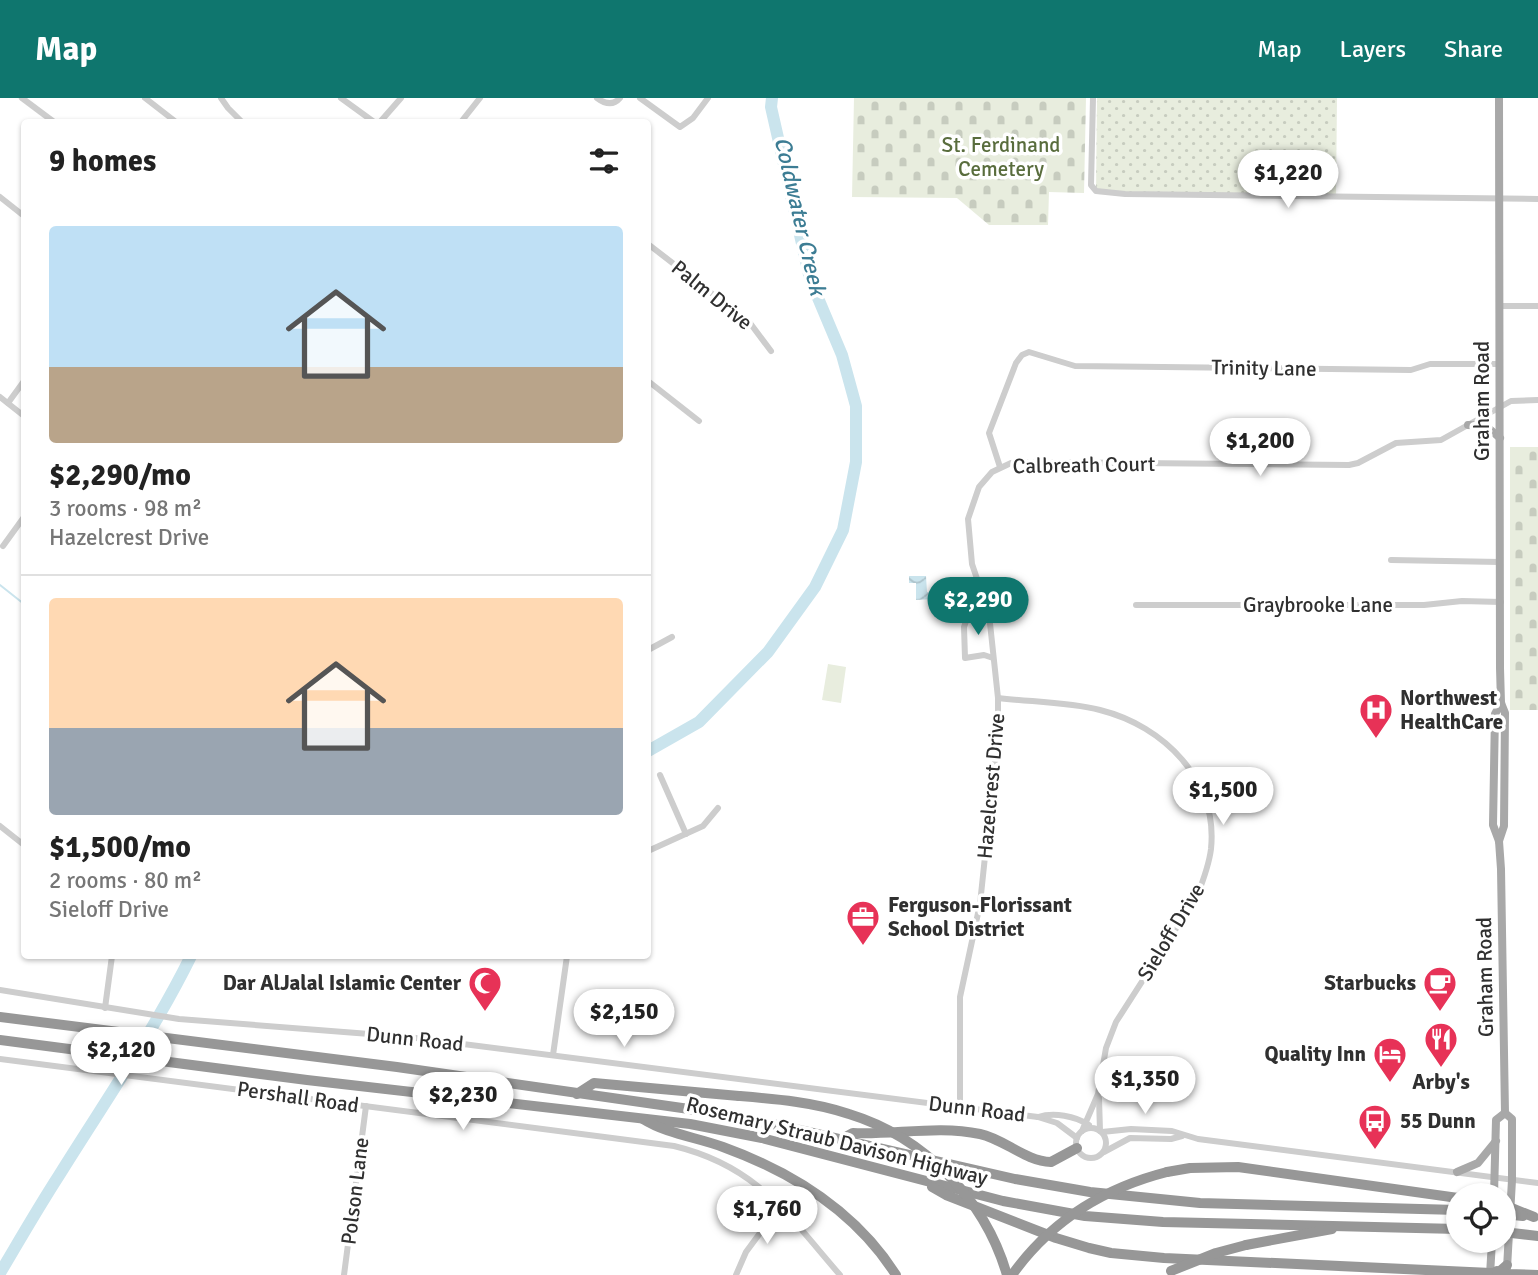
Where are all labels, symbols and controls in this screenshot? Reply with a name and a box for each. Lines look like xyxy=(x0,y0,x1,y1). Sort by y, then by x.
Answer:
text: Map xyxy=(35,29,97,70)
text: Map xyxy=(1257,34,1302,64)
text: Layers xyxy=(1340,34,1406,64)
text: Share xyxy=(1444,34,1503,64)
park label: St. Ferdinand Cemetery xyxy=(942,132,1061,182)
water label: Coldwater Creek xyxy=(768,134,833,300)
icon: filters xyxy=(585,142,623,180)
text: 9 homes xyxy=(49,143,156,180)
pin: $1,220 xyxy=(1231,150,1345,210)
text: $1,220 xyxy=(1254,158,1322,187)
street label: Palm Drive xyxy=(666,255,758,335)
icon: home xyxy=(273,271,399,397)
street label: Graham Road xyxy=(1469,341,1495,461)
street label: Trinity Lane xyxy=(1211,354,1317,382)
pin: $1,200 xyxy=(1203,418,1317,478)
text: $1,200 xyxy=(1226,426,1294,455)
street label: Calbreath Court xyxy=(1013,451,1155,479)
text: $2,290/mo xyxy=(49,457,191,494)
text: 3 rooms · 98 m² xyxy=(49,494,202,523)
text: Hazelcrest Drive xyxy=(49,523,209,552)
pin: $2,290 xyxy=(921,578,1035,637)
text: $2,290 xyxy=(944,585,1012,614)
street label: Graybrooke Lane xyxy=(1243,592,1393,618)
icon: home xyxy=(273,643,399,769)
place label: Northwest HealthCare xyxy=(1400,685,1503,735)
hospital icon: Northwest HealthCare xyxy=(1357,691,1395,740)
street label: Hazelcrest Drive xyxy=(972,712,1010,860)
pin: $1,500 xyxy=(1166,768,1280,827)
text: $1,500 xyxy=(1189,775,1257,804)
text: $1,500/mo xyxy=(49,829,191,866)
text: 2 rooms · 80 m² xyxy=(49,866,202,895)
street label: Sieloff Drive xyxy=(1132,878,1210,986)
place label: Ferguson-Florissant School District xyxy=(888,892,1072,942)
text: Sieloff Drive xyxy=(49,895,169,924)
office icon: Ferguson-Florissant School District xyxy=(844,898,882,947)
street label: Graham Road xyxy=(1471,917,1499,1037)
mosque icon: Dar AlJalal Islamic Center xyxy=(466,964,504,1013)
cafe icon: Starbucks xyxy=(1421,964,1459,1013)
place label: Dar AlJalal Islamic Center xyxy=(223,970,462,996)
place label: Starbucks xyxy=(1324,970,1416,996)
pin: $2,150 xyxy=(567,990,681,1049)
text: $2,150 xyxy=(590,997,658,1026)
restaurant icon: Arby's xyxy=(1422,1020,1460,1069)
street label: Dunn Road xyxy=(365,1021,465,1057)
pin: $2,120 xyxy=(64,1028,178,1087)
text: $2,120 xyxy=(87,1035,155,1064)
hotel icon: Quality Inn xyxy=(1371,1035,1409,1084)
place label: Quality Inn xyxy=(1264,1041,1366,1067)
pin: $1,350 xyxy=(1088,1056,1202,1116)
text: $1,350 xyxy=(1111,1064,1179,1093)
place label: Arby's xyxy=(1412,1069,1470,1095)
pin: $2,230 xyxy=(406,1072,520,1132)
street label: Pershall Road xyxy=(236,1076,360,1118)
text: $2,230 xyxy=(429,1080,497,1109)
street label: Dunn Road xyxy=(927,1090,1027,1128)
street label: Rosemary Straub Davison Highway xyxy=(684,1091,991,1191)
bus stop icon: 55 Dunn xyxy=(1356,1102,1394,1151)
place label: 55 Dunn xyxy=(1400,1108,1476,1134)
street label: Polson Lane xyxy=(336,1136,374,1246)
map controls xyxy=(1446,1183,1516,1253)
button: locate xyxy=(1446,1183,1516,1253)
pin: $1,760 xyxy=(710,1186,824,1246)
text: $1,760 xyxy=(733,1194,801,1223)

